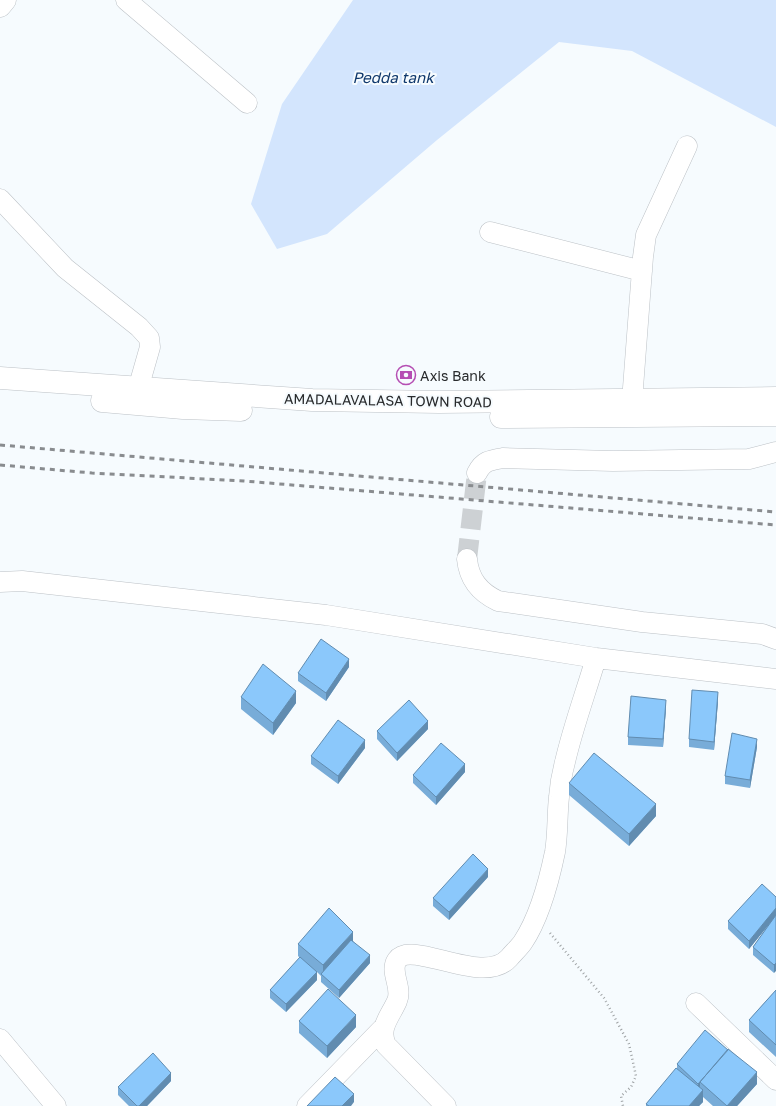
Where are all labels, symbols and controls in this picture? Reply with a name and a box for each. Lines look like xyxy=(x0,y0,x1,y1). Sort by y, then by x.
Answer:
water label: Pedda tank xyxy=(352,68,435,86)
bank icon: Axis Bank xyxy=(395,364,417,386)
place label: Axis Bank xyxy=(420,367,486,384)
street label: AMADALAVALASA TOWN ROAD xyxy=(284,390,492,410)

